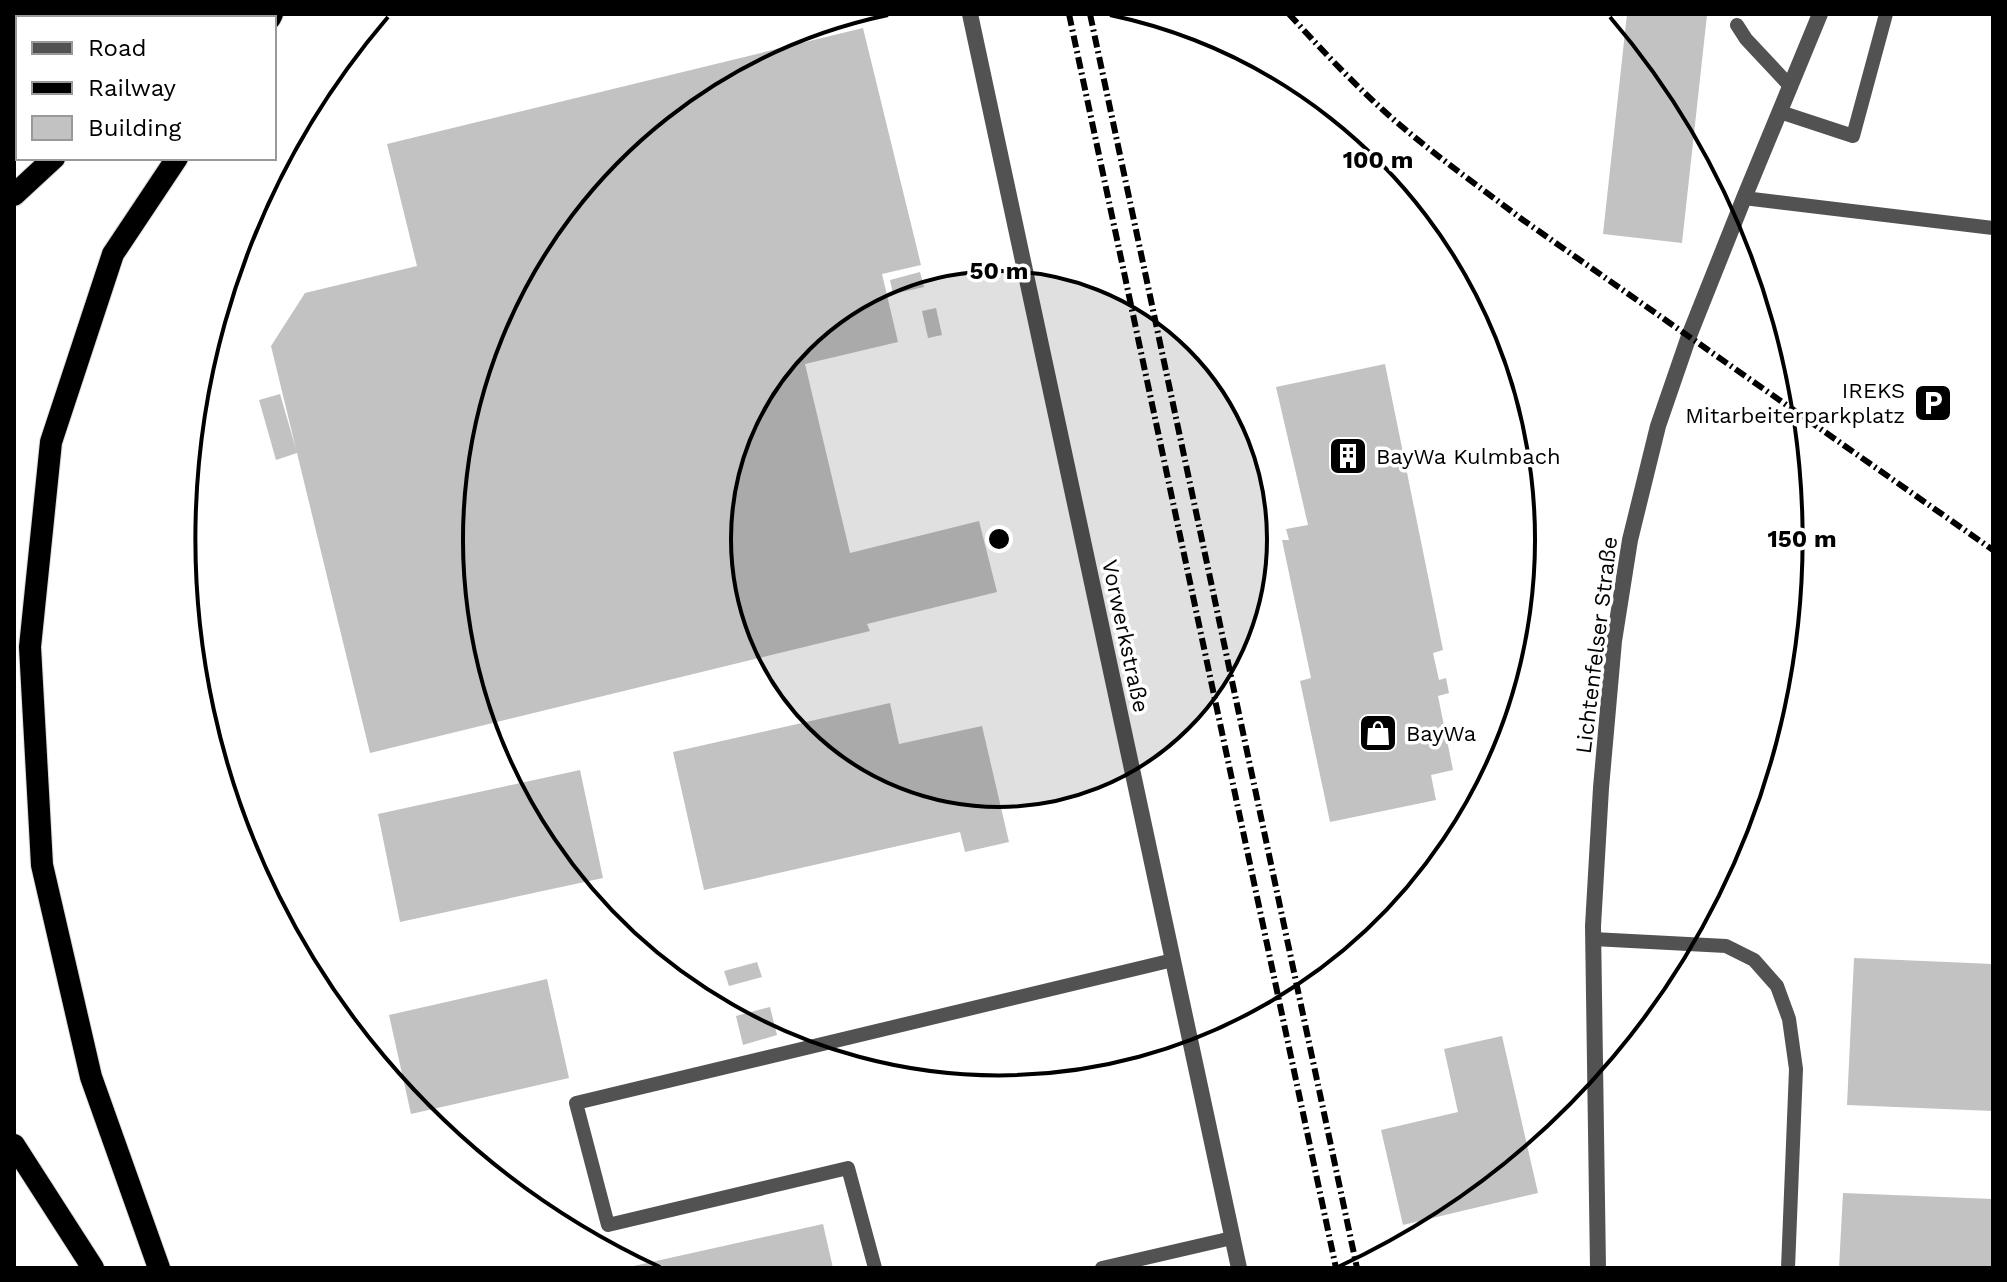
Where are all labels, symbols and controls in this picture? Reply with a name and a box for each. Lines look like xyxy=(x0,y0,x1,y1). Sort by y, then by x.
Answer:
legend xyxy=(16,16,276,160)
text: Road xyxy=(88,34,147,62)
text: Railway xyxy=(88,74,177,102)
text: Building xyxy=(88,114,181,142)
text: 100 m xyxy=(1343,146,1413,174)
text: 50 m xyxy=(970,257,1028,285)
place label: IREKS Mitarbeiterparkplatz xyxy=(1685,378,1905,428)
parking icon: IREKS Mitarbeiterparkplatz xyxy=(1912,382,1954,424)
building icon: BayWa Kulmbach xyxy=(1327,435,1369,477)
place label: BayWa Kulmbach xyxy=(1376,444,1561,469)
centre of rings xyxy=(985,525,1013,553)
text: 150 m xyxy=(1767,525,1837,553)
street label: Lichtenfelser Straße xyxy=(1571,535,1622,755)
street label: Vorwerkstraße xyxy=(1097,557,1154,715)
shop icon: BayWa xyxy=(1357,712,1399,754)
place label: BayWa xyxy=(1406,721,1476,746)

